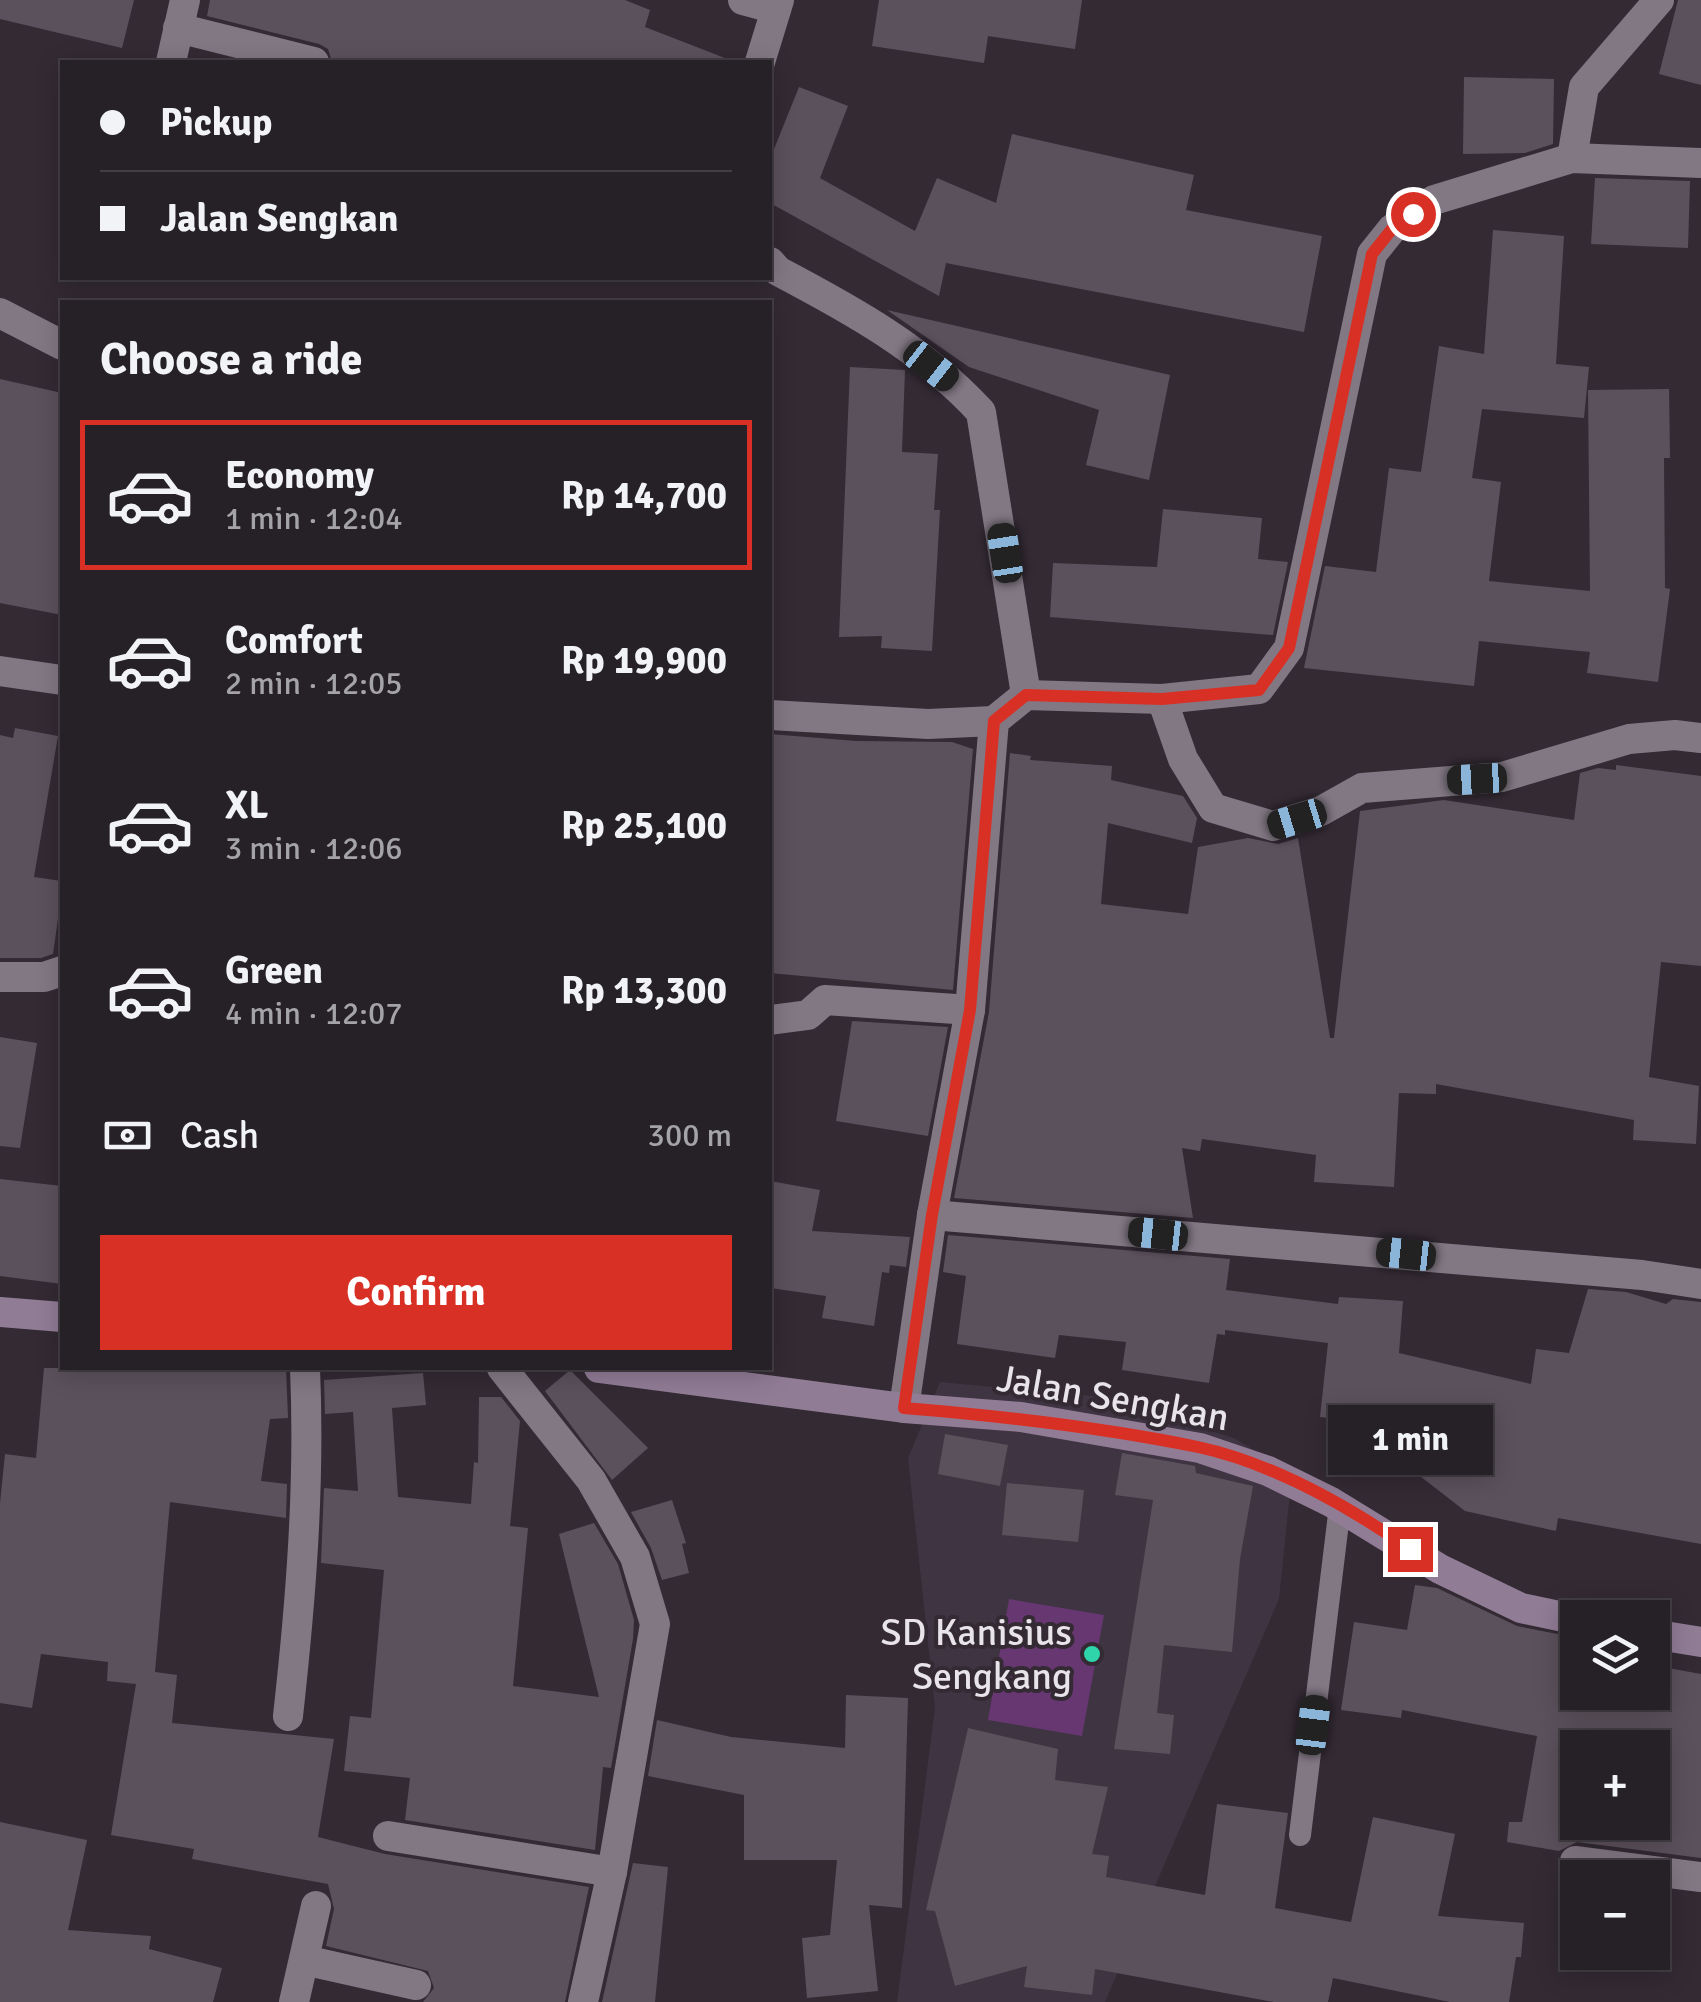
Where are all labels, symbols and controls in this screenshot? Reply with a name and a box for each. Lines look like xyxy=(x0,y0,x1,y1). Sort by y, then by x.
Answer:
text: Pickup xyxy=(160,99,272,146)
route start xyxy=(1391,192,1436,237)
text: Jalan Sengkan xyxy=(160,195,399,242)
text: Choose a ride xyxy=(100,332,363,387)
car xyxy=(898,336,964,396)
icon: car xyxy=(105,450,195,540)
text: Economy xyxy=(225,452,374,499)
text: Rp 14,700 xyxy=(561,472,727,519)
text: 1 min · 12:04 xyxy=(225,499,403,538)
car xyxy=(985,521,1025,585)
icon: car xyxy=(105,615,195,705)
text: Comfort xyxy=(225,617,363,664)
text: Rp 19,900 xyxy=(561,637,727,684)
text: 2 min · 12:05 xyxy=(225,664,403,703)
car xyxy=(1446,762,1508,796)
icon: car xyxy=(105,780,195,870)
text: XL xyxy=(225,782,268,829)
car xyxy=(1264,796,1330,842)
text: Rp 25,100 xyxy=(561,802,727,849)
text: 3 min · 12:06 xyxy=(225,829,403,868)
icon: car xyxy=(105,945,195,1035)
text: Green xyxy=(225,947,323,994)
text: Rp 13,300 xyxy=(561,967,727,1014)
text: 4 min · 12:07 xyxy=(225,994,403,1033)
icon: cash xyxy=(100,1108,155,1163)
text: Cash xyxy=(180,1112,259,1159)
text: 300 m xyxy=(648,1116,732,1155)
car xyxy=(1127,1216,1189,1252)
button: Confirm xyxy=(100,1235,732,1350)
car xyxy=(1375,1236,1437,1272)
street label: Jalan Sengkan xyxy=(993,1354,1233,1442)
callout: 1 min xyxy=(1328,1404,1492,1474)
text: 1 min xyxy=(1372,1420,1449,1459)
route end xyxy=(1388,1527,1433,1572)
map controls xyxy=(1560,1600,1670,1970)
button: layers xyxy=(1560,1600,1670,1710)
place label: SD Kanisius Sengkang xyxy=(881,1609,1072,1700)
marker: SD Kanisius Sengkang xyxy=(1081,1643,1103,1665)
car xyxy=(1294,1693,1332,1757)
button: + xyxy=(1560,1730,1670,1840)
button: − xyxy=(1560,1860,1670,1970)

